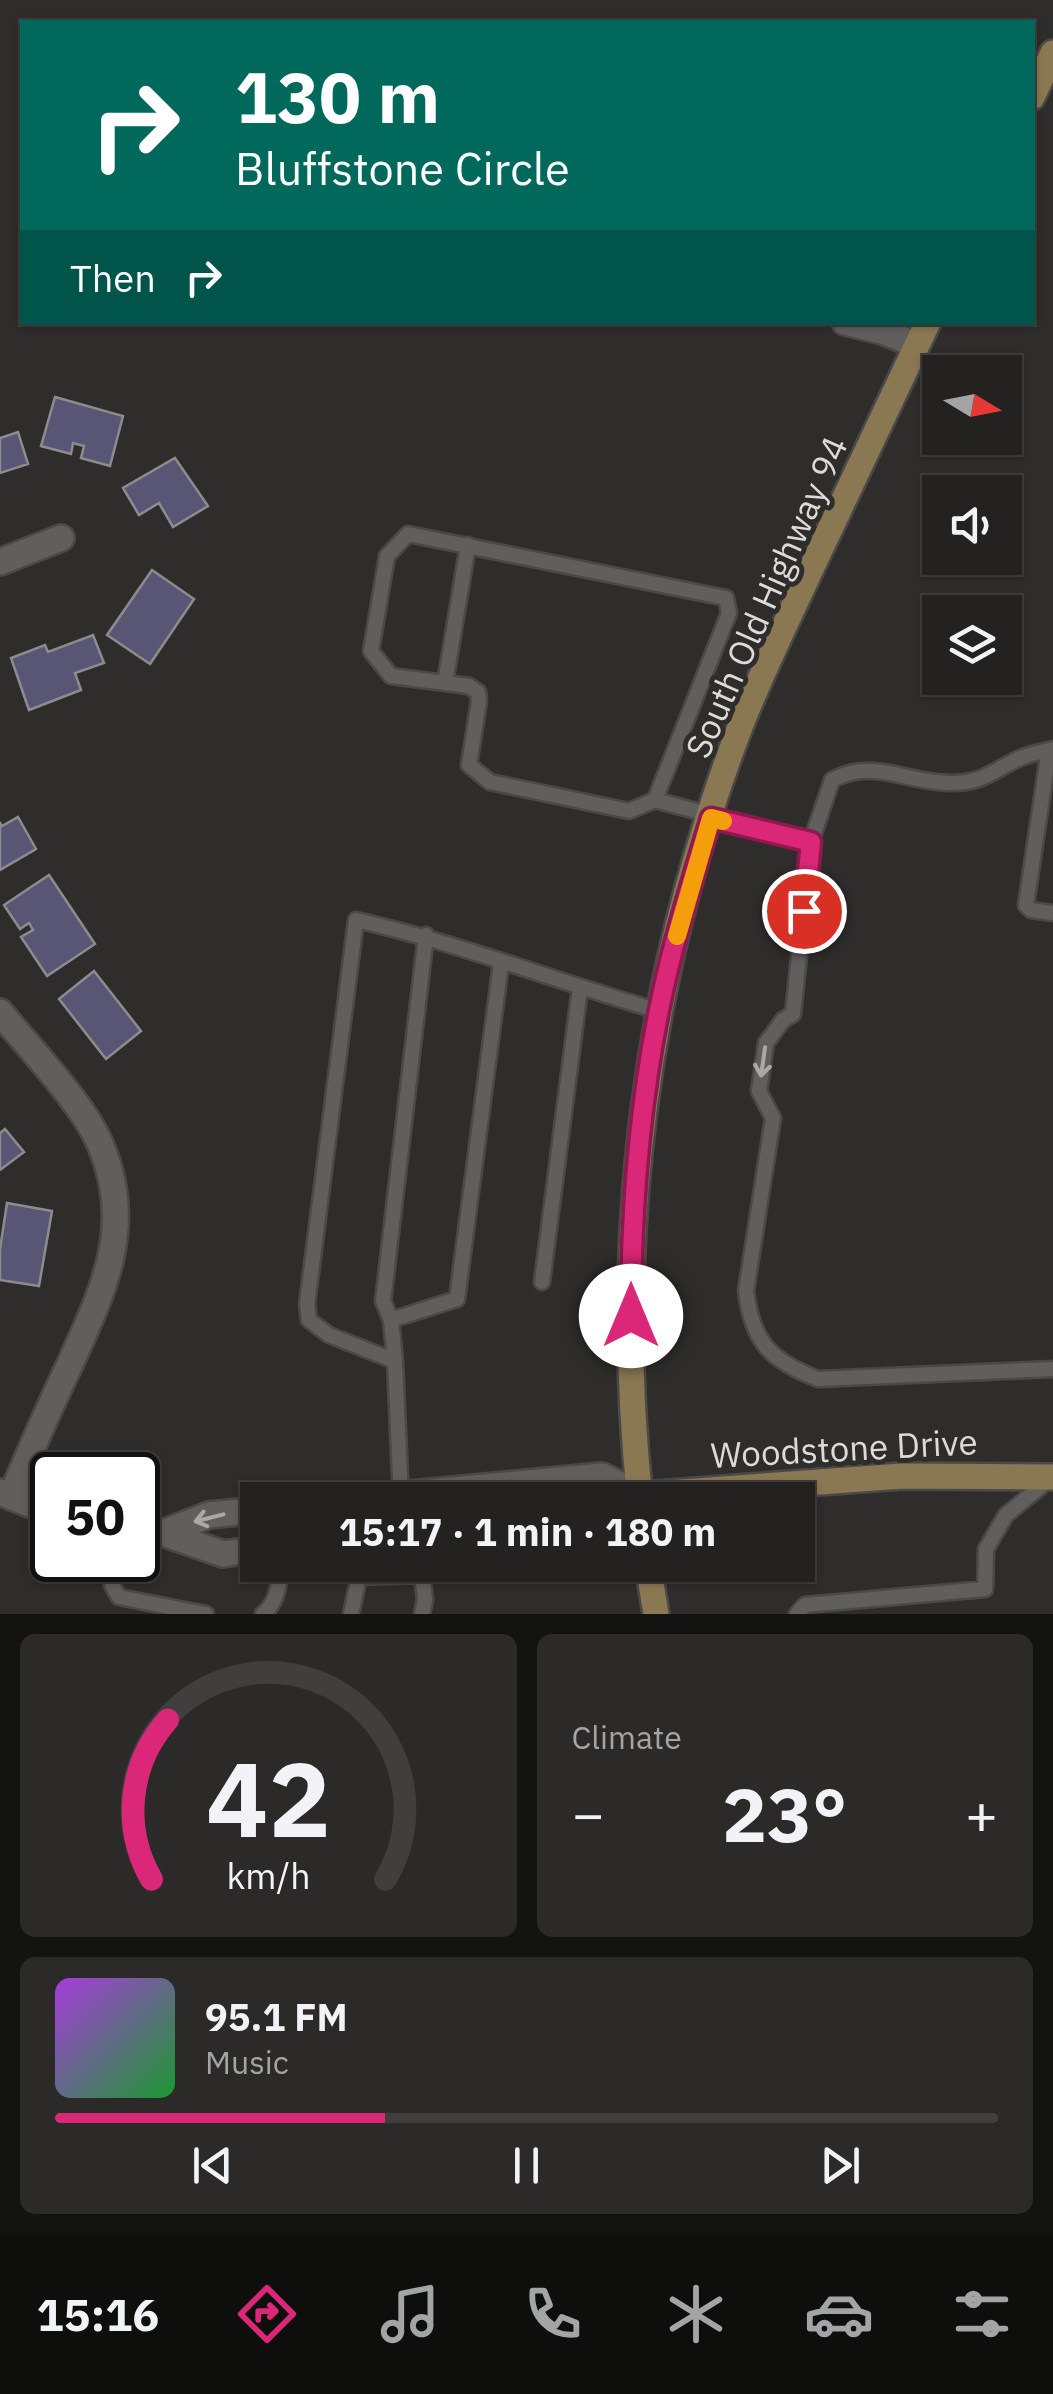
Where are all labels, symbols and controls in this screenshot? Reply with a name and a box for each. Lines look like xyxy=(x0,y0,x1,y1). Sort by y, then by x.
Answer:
text: 130 m xyxy=(235,51,440,142)
icon: right xyxy=(70,60,200,190)
text: Bluffstone Circle xyxy=(235,139,570,197)
icon: right xyxy=(176,250,231,305)
text: Then xyxy=(70,253,156,302)
north arrow xyxy=(922,355,1022,455)
map controls xyxy=(922,355,1022,695)
street label: South Old Highway 94 xyxy=(674,429,858,765)
button: sound xyxy=(922,475,1022,575)
button: layers xyxy=(922,595,1022,695)
pin xyxy=(762,869,847,954)
icon: arrive xyxy=(777,884,832,939)
one-way arrow xyxy=(753,1046,771,1078)
position arrow xyxy=(579,1264,683,1368)
street label: Woodstone Drive xyxy=(709,1418,979,1478)
speed limit sign: 50 xyxy=(30,1452,160,1582)
text: 15:17 · 1 min · 180 m xyxy=(339,1507,716,1556)
one-way arrow xyxy=(194,1509,225,1528)
text: Climate xyxy=(572,1716,682,1758)
text: 42 xyxy=(206,1730,331,1866)
text: 23° xyxy=(722,1765,847,1863)
text: − xyxy=(572,1778,605,1849)
text: + xyxy=(965,1778,998,1849)
text: km/h xyxy=(226,1852,310,1899)
text: 95.1 FM xyxy=(205,1992,348,2041)
text: Music xyxy=(205,2041,289,2083)
icon: previous xyxy=(185,2138,240,2193)
icon: pause xyxy=(499,2138,554,2193)
icon: next xyxy=(813,2138,868,2193)
icon: directions xyxy=(232,2279,302,2349)
icon: music xyxy=(375,2279,445,2349)
icon: phone xyxy=(518,2279,588,2349)
icon: climate xyxy=(661,2279,731,2349)
icon: car xyxy=(804,2279,874,2349)
icon: filters xyxy=(947,2279,1017,2349)
text: 15:16 xyxy=(36,2285,159,2343)

